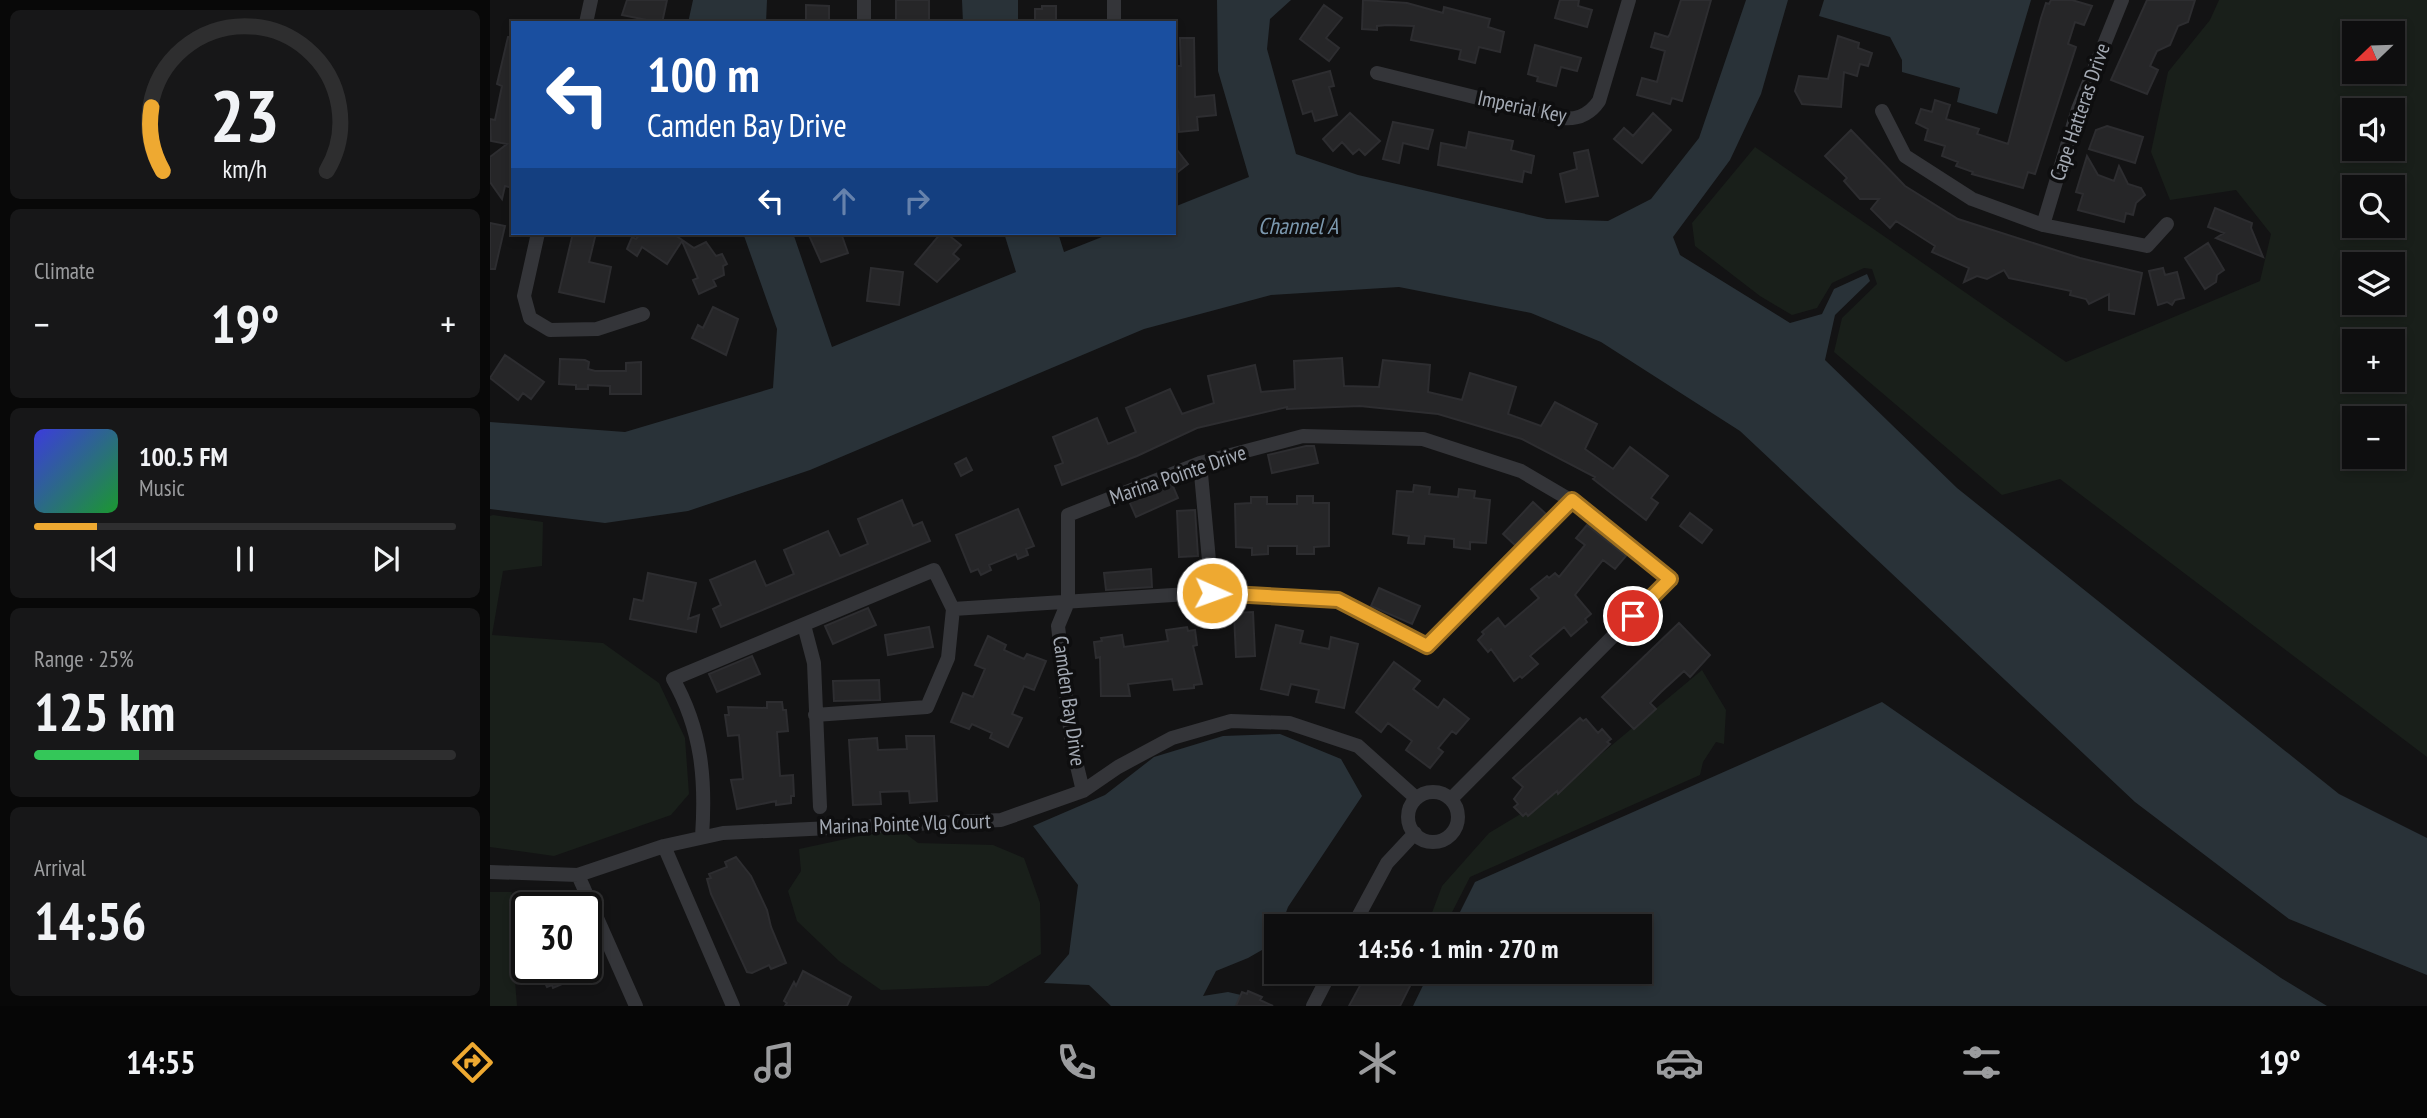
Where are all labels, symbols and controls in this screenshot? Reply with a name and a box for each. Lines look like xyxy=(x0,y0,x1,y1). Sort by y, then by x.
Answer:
north arrow xyxy=(2342,21,2404,84)
map controls xyxy=(2342,21,2405,469)
street label: Cape Hatteras Drive xyxy=(2043,40,2116,184)
text: 100 m xyxy=(647,42,760,106)
icon: left xyxy=(532,49,623,140)
text: 23 xyxy=(210,67,280,161)
street label: Imperial Key xyxy=(1475,84,1569,129)
button: sound xyxy=(2342,98,2405,161)
text: Camden Bay Drive xyxy=(647,104,847,146)
text: km/h xyxy=(223,152,267,184)
button: search xyxy=(2342,175,2405,238)
icon: left xyxy=(752,182,790,220)
icon: ahead xyxy=(825,182,863,220)
icon: right xyxy=(898,182,936,220)
water label: Channel A xyxy=(1258,211,1338,240)
button: layers xyxy=(2342,252,2405,315)
text: Climate xyxy=(34,256,95,285)
text: 19° xyxy=(211,290,279,357)
text: − xyxy=(34,299,50,348)
text: + xyxy=(440,299,456,348)
button: + xyxy=(2342,329,2405,392)
button: − xyxy=(2342,406,2405,469)
street label: Marina Pointe Drive xyxy=(1106,439,1250,511)
text: 100.5 FM xyxy=(139,440,228,473)
text: Music xyxy=(139,473,185,502)
icon: previous xyxy=(85,540,123,578)
icon: pause xyxy=(226,540,264,578)
icon: next xyxy=(367,540,405,578)
position arrow xyxy=(1175,556,1249,630)
pin xyxy=(1603,586,1663,646)
icon: arrive xyxy=(1614,597,1652,635)
street label: Camden Bay Drive xyxy=(1047,634,1092,768)
text: Range · 25% xyxy=(34,644,134,673)
text: 125 km xyxy=(34,678,175,745)
street label: Marina Pointe Vlg Court xyxy=(819,807,991,840)
text: Arrival xyxy=(34,853,86,882)
text: 14:56 xyxy=(34,887,146,954)
speed limit sign: 30 xyxy=(511,892,602,983)
text: 14:56 · 1 min · 270 m xyxy=(1358,932,1558,965)
icon: directions xyxy=(448,1038,497,1087)
icon: music xyxy=(750,1038,799,1087)
icon: phone xyxy=(1052,1038,1101,1087)
icon: climate xyxy=(1353,1038,1402,1087)
icon: car xyxy=(1655,1038,1704,1087)
icon: filters xyxy=(1957,1038,2006,1087)
text: 14:55 xyxy=(126,1041,196,1083)
text: 19° xyxy=(2258,1041,2301,1083)

